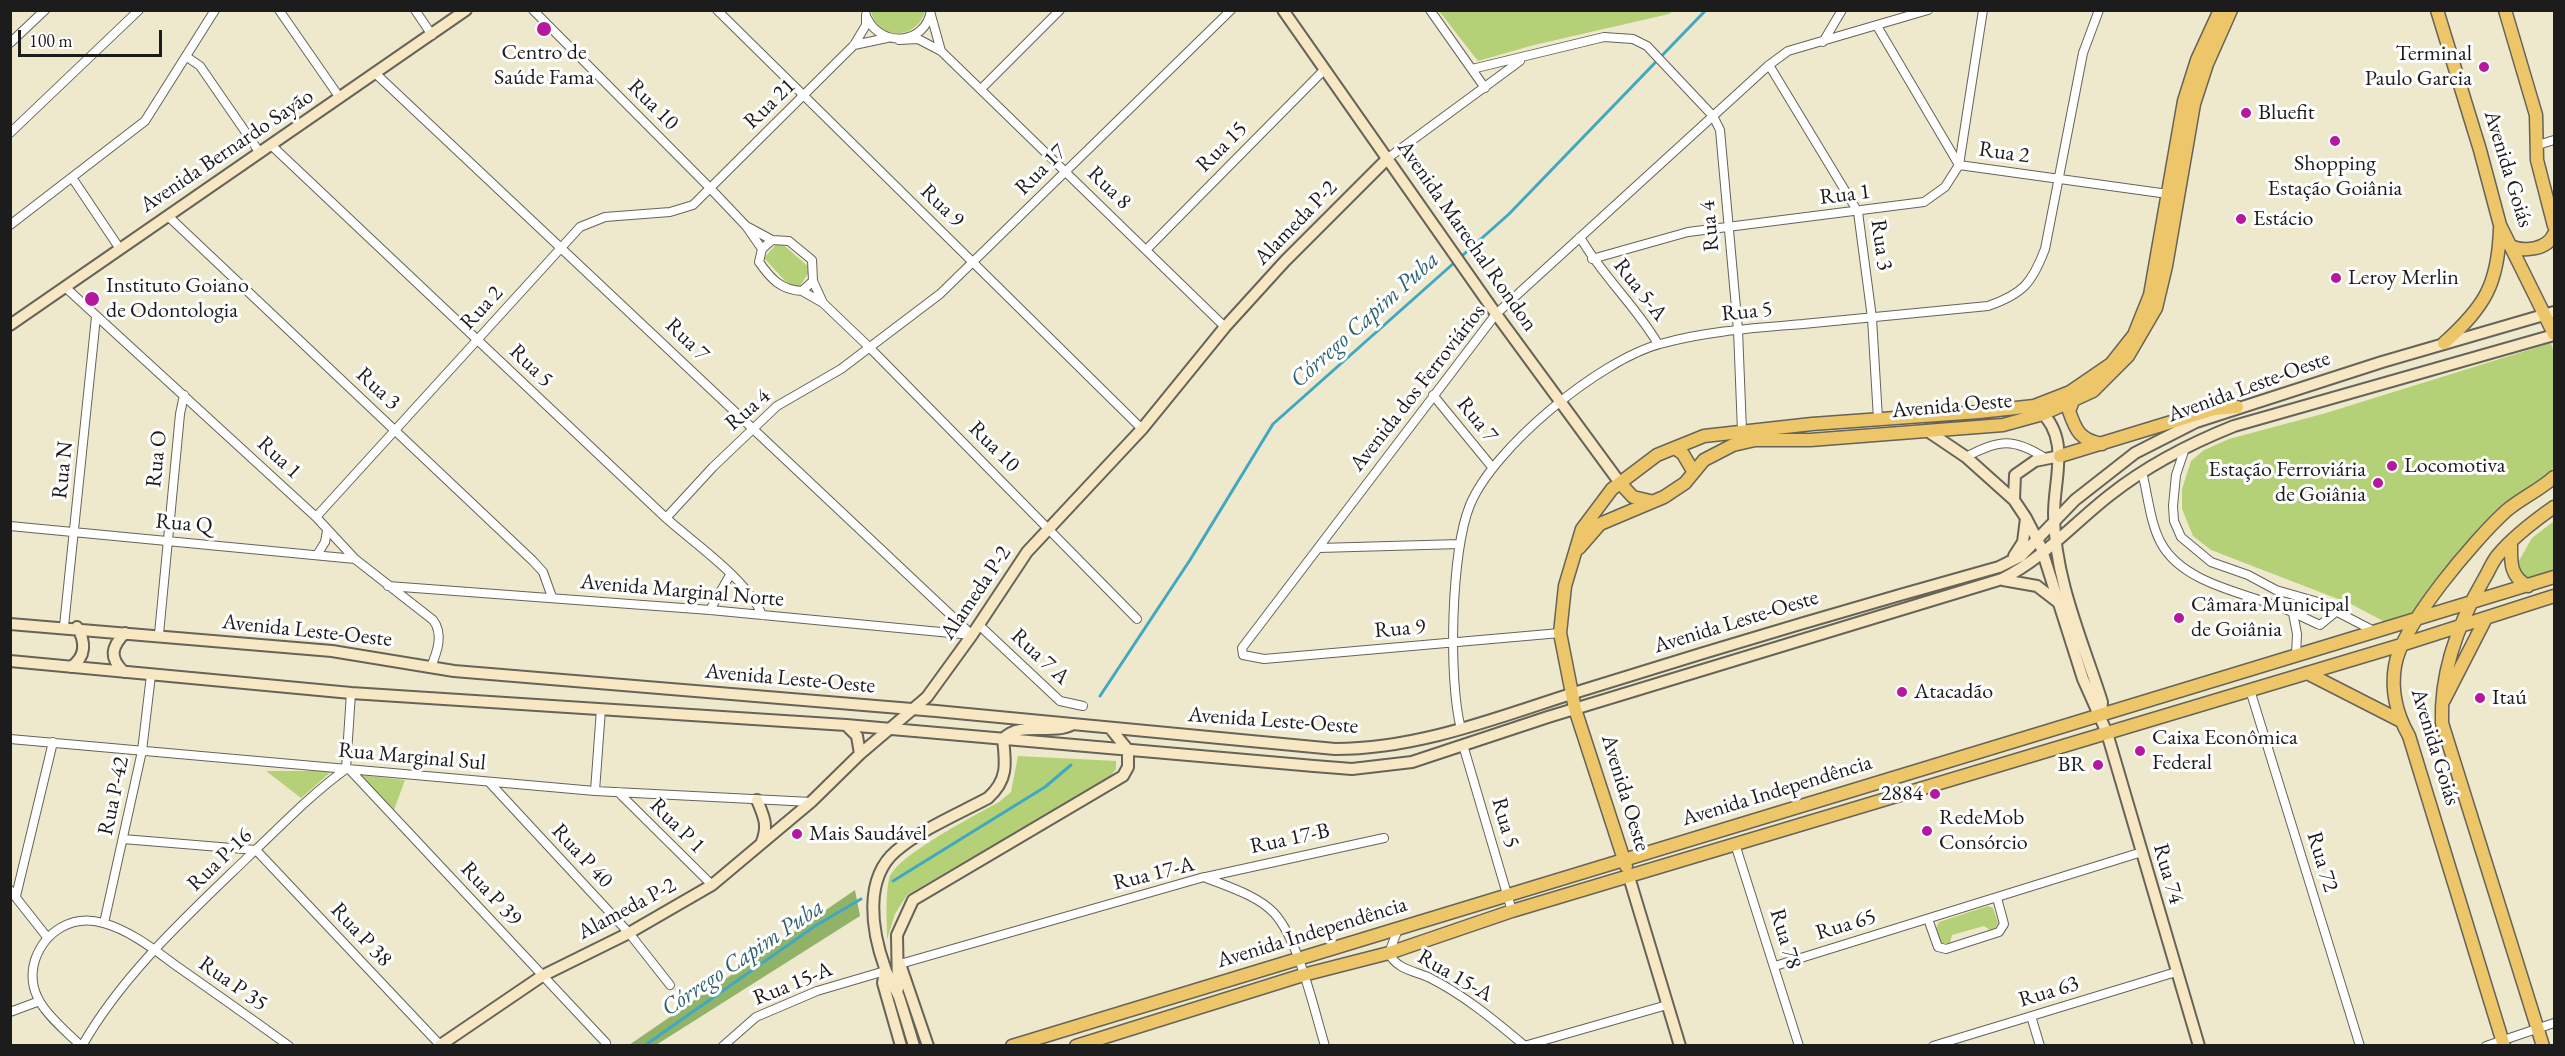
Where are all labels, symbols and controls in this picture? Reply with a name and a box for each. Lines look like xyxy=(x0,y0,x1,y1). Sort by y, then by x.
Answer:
scale bar xyxy=(21,18,165,56)
marker: Centro de Saúde Fama xyxy=(535,20,553,38)
text: 100 m xyxy=(29,29,73,52)
place label: Centro de Saúde Fama xyxy=(494,40,594,92)
place label: Terminal Paulo Garcia xyxy=(2365,41,2472,92)
marker: Terminal Paulo Garcia xyxy=(2477,60,2491,74)
street label: Rua 21 xyxy=(739,73,801,135)
street label: Rua 10 xyxy=(622,74,684,136)
street label: Avenida Bernardo Sayão xyxy=(135,83,319,219)
place label: Bluefit xyxy=(2258,100,2315,126)
marker: Bluefit xyxy=(2239,106,2253,120)
street label: Avenida Goiás xyxy=(2478,107,2538,231)
street label: Rua 15 xyxy=(1191,116,1253,178)
marker: Shopping Estação Goiânia xyxy=(2328,134,2342,148)
street label: Avenida Marechal Rondon xyxy=(1391,135,1543,337)
street label: Rua 2 xyxy=(1977,136,2031,170)
street label: Rua 17 xyxy=(1010,139,1072,201)
place label: Shopping Estação Goiânia xyxy=(2268,151,2402,202)
street label: Rua 8 xyxy=(1081,161,1137,215)
street label: Alameda P-2 xyxy=(1249,175,1343,271)
street label: Rua 9 xyxy=(914,179,970,233)
street label: Rua 1 xyxy=(1818,179,1872,211)
street label: Rua 4 xyxy=(1695,199,1725,253)
place label: Estácio xyxy=(2253,206,2313,232)
marker: Estácio xyxy=(2234,212,2248,226)
street label: Rua 3 xyxy=(1864,218,1898,272)
water label: Córrego Capim Puba xyxy=(1285,246,1445,394)
street label: Rua 5-A xyxy=(1607,253,1673,327)
place label: Leroy Merlin xyxy=(2348,265,2459,291)
marker: Leroy Merlin xyxy=(2329,271,2343,285)
place label: Instituto Goiano de Odontologia xyxy=(106,273,249,324)
street label: Rua 2 xyxy=(455,280,509,336)
marker: Instituto Goiano de Odontologia xyxy=(83,290,101,308)
street label: Rua 5 xyxy=(1720,296,1774,328)
street label: Avenida dos Ferroviários xyxy=(1344,299,1492,477)
street label: Rua 7 xyxy=(659,313,715,367)
street label: Rua 5 xyxy=(503,339,559,393)
street label: Avenida Leste-Oeste xyxy=(2164,345,2334,429)
street label: Rua 3 xyxy=(350,362,406,416)
street label: Rua 4 xyxy=(720,383,776,437)
street label: Avenida Oeste xyxy=(1891,388,2013,424)
street label: Rua 7 xyxy=(1451,392,1503,448)
street label: Rua 10 xyxy=(963,416,1025,478)
street label: Rua O xyxy=(141,429,173,489)
street label: Rua 1 xyxy=(251,431,307,485)
street label: Rua N xyxy=(47,440,79,500)
place label: Locomotiva xyxy=(2404,453,2506,479)
place label: Estação Ferroviária de Goiânia xyxy=(2208,457,2366,508)
marker: Locomotiva xyxy=(2385,459,2399,473)
marker: Estação Ferroviária de Goiânia xyxy=(2371,476,2385,490)
street label: Rua Q xyxy=(154,508,214,540)
street label: Alameda P-2 xyxy=(935,541,1017,645)
street label: Avenida Marginal Norte xyxy=(579,569,785,613)
street label: Avenida Leste-Oeste xyxy=(1651,584,1821,660)
place label: Câmara Municipal de Goiânia xyxy=(2191,592,2350,644)
street label: Avenida Leste-Oeste xyxy=(221,609,393,653)
marker: Câmara Municipal de Goiânia xyxy=(2172,611,2186,625)
street label: Rua 9 xyxy=(1373,614,1427,644)
street label: Rua 7 A xyxy=(1005,623,1075,691)
street label: Avenida Leste-Oeste xyxy=(704,658,876,700)
place label: Atacadão xyxy=(1914,679,1993,705)
marker: Atacadão xyxy=(1895,685,1909,699)
street label: Avenida Goiás xyxy=(2405,685,2465,809)
place label: Itaú xyxy=(2492,685,2527,711)
marker: Itaú xyxy=(2473,691,2487,705)
street label: Avenida Leste-Oeste xyxy=(1187,702,1359,740)
place label: Caixa Econômica Federal xyxy=(2152,725,2298,776)
street label: Avenida Oeste xyxy=(1595,731,1655,855)
street label: Rua Marginal Sul xyxy=(337,737,487,777)
marker: Caixa Econômica Federal xyxy=(2133,744,2147,758)
street label: Avenida Independência xyxy=(1679,749,1875,833)
place label: BR xyxy=(2057,752,2086,778)
street label: Rua P-42 xyxy=(93,754,135,838)
marker: BR xyxy=(2091,758,2105,772)
place label: 2884 xyxy=(1881,781,1923,807)
marker: 2884 xyxy=(1928,787,1942,801)
street label: Rua P 1 xyxy=(644,793,710,859)
street label: Rua 5 xyxy=(1485,795,1525,851)
place label: RedeMob Consórcio xyxy=(1939,805,2028,856)
street label: Rua P 40 xyxy=(546,818,618,894)
street label: Rua 17-B xyxy=(1248,818,1332,860)
place label: Mais Saudável xyxy=(809,821,927,847)
street label: Rua P-16 xyxy=(182,823,258,897)
marker: RedeMob Consórcio xyxy=(1920,824,1934,838)
marker: Mais Saudável xyxy=(790,827,804,841)
street label: Rua 72 xyxy=(2300,829,2344,895)
street label: Rua 74 xyxy=(2147,841,2189,907)
street label: Rua 17-A xyxy=(1111,851,1197,897)
street label: Rua P 39 xyxy=(455,856,527,932)
street label: Alameda P-2 xyxy=(573,872,681,946)
street label: Avenida Independência xyxy=(1214,891,1410,975)
water label: Córrego Capim Puba xyxy=(656,893,830,1023)
street label: Rua P 38 xyxy=(325,897,397,973)
street label: Rua 65 xyxy=(1813,903,1879,947)
street label: Rua 78 xyxy=(1763,906,1807,972)
street label: Rua 15-A xyxy=(1413,944,1497,1008)
street label: Rua P 35 xyxy=(193,951,273,1017)
street label: Rua 15-A xyxy=(750,956,836,1012)
street label: Rua 63 xyxy=(2016,970,2082,1014)

